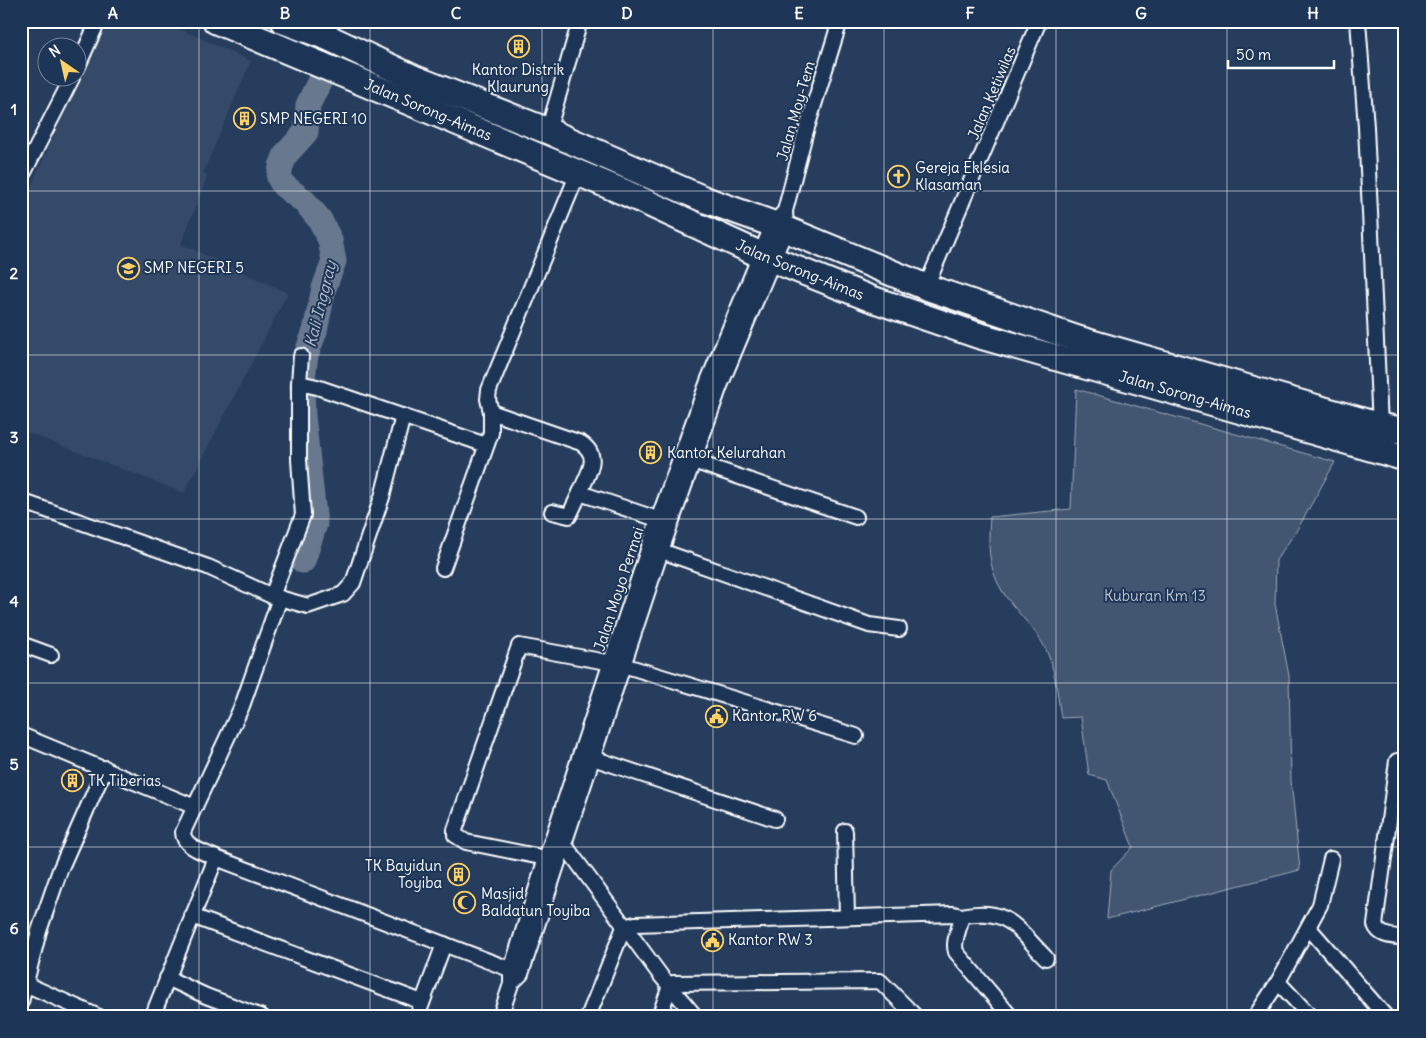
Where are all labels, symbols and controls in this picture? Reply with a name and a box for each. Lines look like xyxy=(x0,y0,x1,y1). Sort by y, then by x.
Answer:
text: A xyxy=(108,3,118,23)
text: B xyxy=(280,3,291,23)
text: C xyxy=(451,3,462,23)
text: D xyxy=(621,3,633,23)
text: E xyxy=(794,3,804,23)
text: F xyxy=(965,3,975,23)
text: G xyxy=(1135,3,1147,23)
text: H xyxy=(1307,3,1319,23)
building icon: Kantor Distrik Klaurung xyxy=(506,35,530,59)
north arrow xyxy=(38,38,88,88)
scale bar xyxy=(1228,38,1335,70)
text: N xyxy=(46,41,64,61)
street label: Jalan Ketiwilas xyxy=(963,43,1020,142)
text: 50 m xyxy=(1236,45,1271,64)
street label: Jalan Moy-Tem xyxy=(772,59,819,163)
place label: Kantor Distrik Klaurung xyxy=(472,60,565,96)
street label: Jalan Sorong-Aimas xyxy=(362,74,495,145)
text: 1 xyxy=(11,99,17,119)
building icon: SMP NEGERI 10 xyxy=(232,107,256,131)
place label: SMP NEGERI 10 xyxy=(260,109,367,128)
place label: Gereja Eklesia Klasaman xyxy=(915,158,1010,194)
church icon: Gereja Eklesia Klasaman xyxy=(887,165,911,189)
street label: Jalan Sorong-Aimas xyxy=(733,235,867,304)
school or university icon: SMP NEGERI 5 xyxy=(116,256,140,280)
water label: Kali Inggray xyxy=(300,257,341,349)
place label: SMP NEGERI 5 xyxy=(144,258,244,277)
text: 2 xyxy=(10,263,19,283)
street label: Jalan Sorong-Aimas xyxy=(1117,366,1254,422)
text: 3 xyxy=(9,427,19,447)
building icon: Kantor Kelurahan xyxy=(639,441,663,465)
place label: Kantor Kelurahan xyxy=(667,443,786,462)
street label: Jalan Moyo Permai xyxy=(590,525,648,653)
park label: Kuburan Km 13 xyxy=(1104,586,1206,605)
text: 4 xyxy=(9,591,19,611)
public building icon: Kantor RW 6 xyxy=(704,704,728,728)
place label: Kantor RW 6 xyxy=(732,706,817,725)
text: 5 xyxy=(9,754,19,774)
building icon: TK Tiberias xyxy=(60,769,84,793)
place label: TK Tiberias xyxy=(88,771,161,790)
place label: TK Bayidun Toyiba xyxy=(365,856,442,892)
building icon: TK Bayidun Toyiba xyxy=(446,863,470,887)
place label: Masjid Baldatun Toyiba xyxy=(481,884,591,920)
mosque icon: Masjid Baldatun Toyiba xyxy=(453,891,477,915)
text: 6 xyxy=(9,918,19,938)
public building icon: Kantor RW 3 xyxy=(700,928,724,952)
place label: Kantor RW 3 xyxy=(728,930,813,949)

